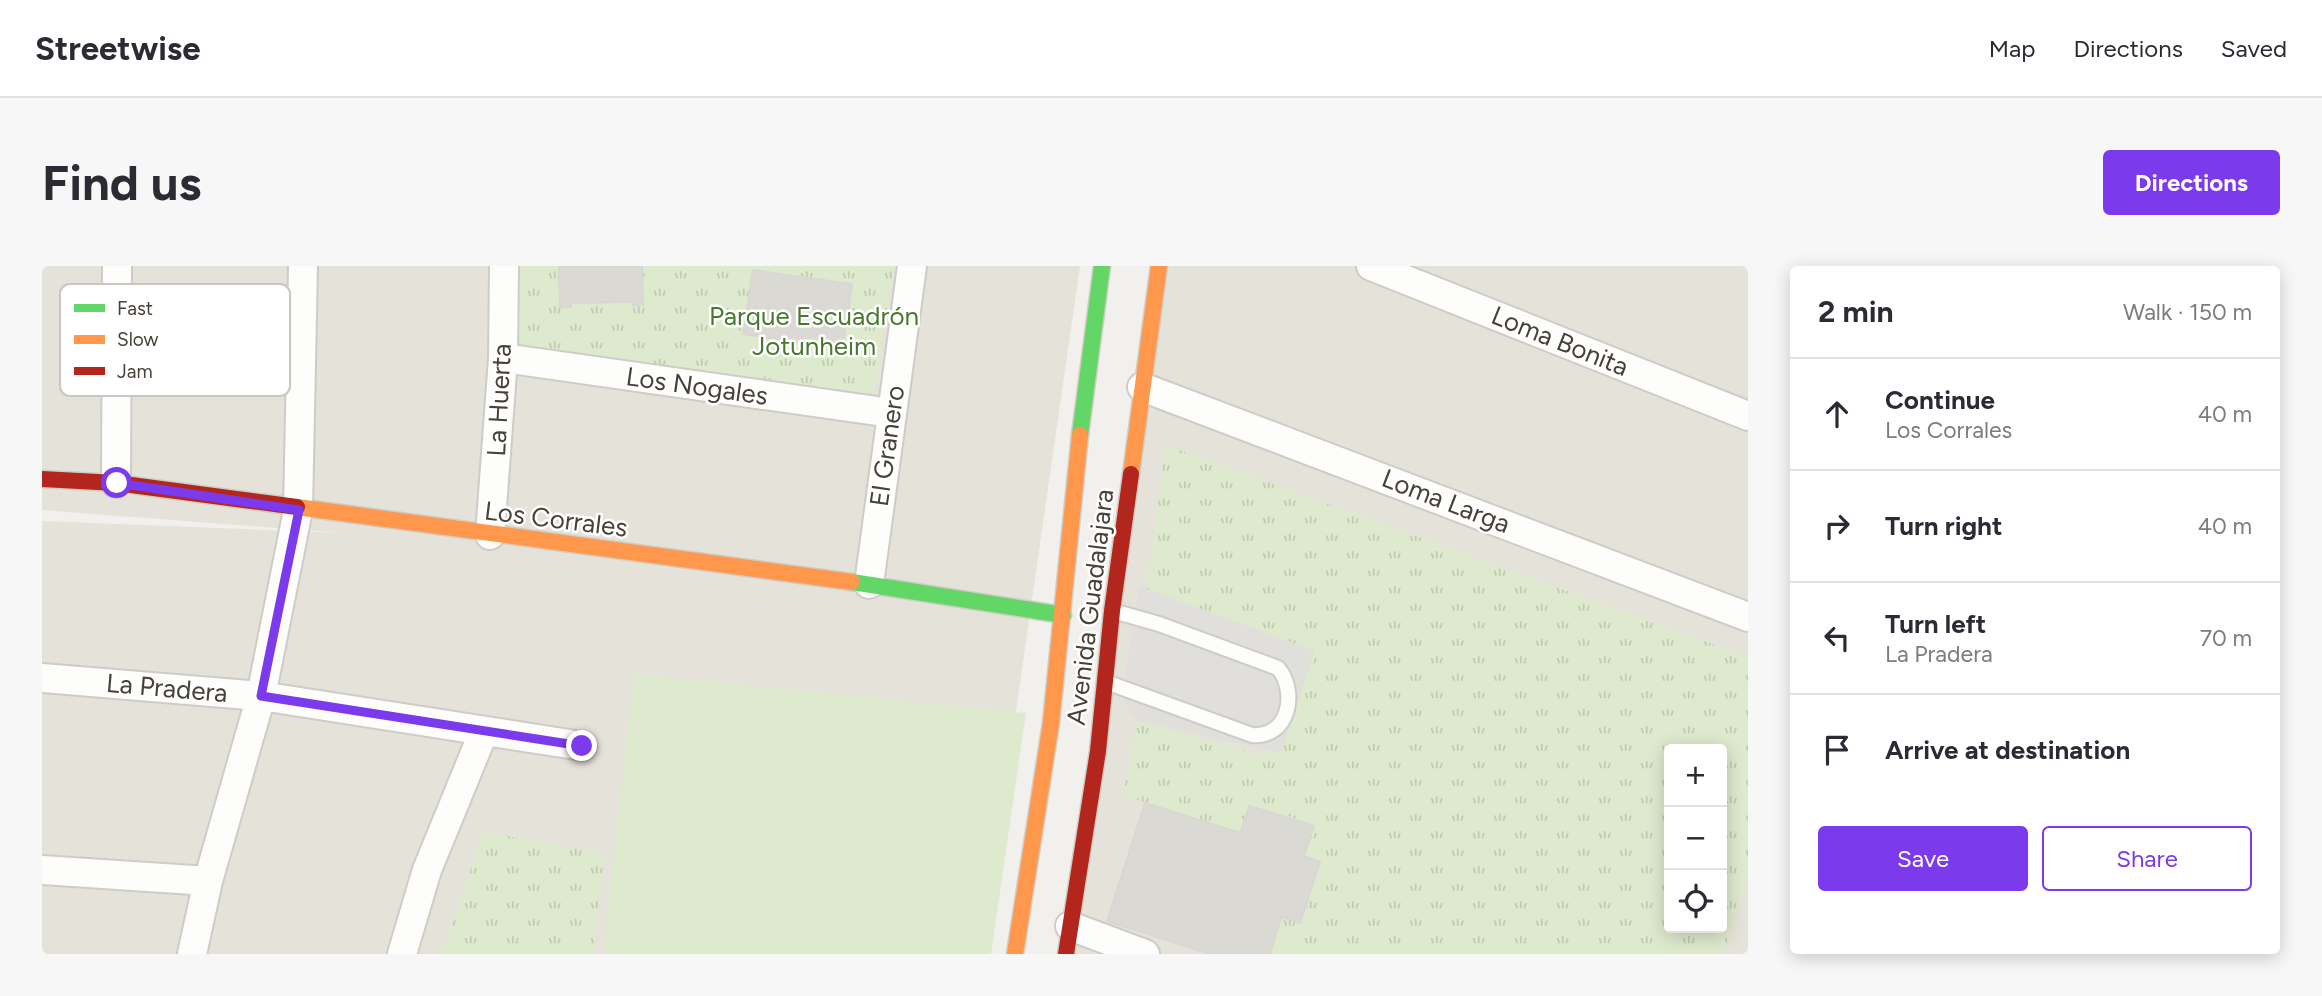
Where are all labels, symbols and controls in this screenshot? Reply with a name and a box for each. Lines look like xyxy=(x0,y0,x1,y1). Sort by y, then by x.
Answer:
text: Streetwise xyxy=(35,29,201,68)
text: Map xyxy=(1989,34,2035,63)
text: Directions xyxy=(2073,34,2183,63)
text: Saved xyxy=(2221,34,2287,63)
button: Directions xyxy=(2103,150,2280,215)
text: Find us xyxy=(42,153,201,212)
legend xyxy=(60,284,290,396)
text: 2 min xyxy=(1818,293,1894,330)
text: Fast xyxy=(117,297,153,320)
text: Walk · 150 m xyxy=(2123,298,2252,326)
street label: Loma Bonita xyxy=(1487,299,1633,383)
park label: Parque Escuadrón Jotunheim xyxy=(709,300,919,362)
text: Slow xyxy=(117,328,159,351)
street label: La Huerta xyxy=(480,343,518,457)
text: Jam xyxy=(117,360,153,383)
street label: Los Nogales xyxy=(624,360,770,412)
street label: El Granero xyxy=(863,383,911,509)
text: Continue xyxy=(1885,384,1995,416)
icon: ahead xyxy=(1818,395,1856,433)
text: 40 m xyxy=(2198,400,2252,428)
text: Los Corrales xyxy=(1885,416,2012,444)
street label: Loma Larga xyxy=(1377,462,1515,540)
route start xyxy=(101,467,132,498)
street label: Avenida Guadalajara xyxy=(1060,487,1120,727)
street label: Los Corrales xyxy=(483,494,629,544)
icon: right xyxy=(1818,507,1856,545)
text: Turn right xyxy=(1885,510,2002,542)
text: 40 m xyxy=(2198,512,2252,540)
text: Turn left xyxy=(1885,608,1986,640)
icon: left xyxy=(1818,619,1856,657)
text: 70 m xyxy=(2200,624,2252,652)
text: La Pradera xyxy=(1885,640,1993,668)
street label: La Pradera xyxy=(105,667,229,709)
route end xyxy=(566,730,597,761)
icon: arrive xyxy=(1818,731,1856,769)
text: Arrive at destination xyxy=(1885,734,2130,766)
map controls xyxy=(1664,744,1727,933)
button: + xyxy=(1664,744,1727,807)
button: − xyxy=(1664,807,1727,870)
button: Save xyxy=(1818,826,2028,891)
button: Share xyxy=(2042,826,2252,891)
button: locate xyxy=(1664,870,1727,933)

